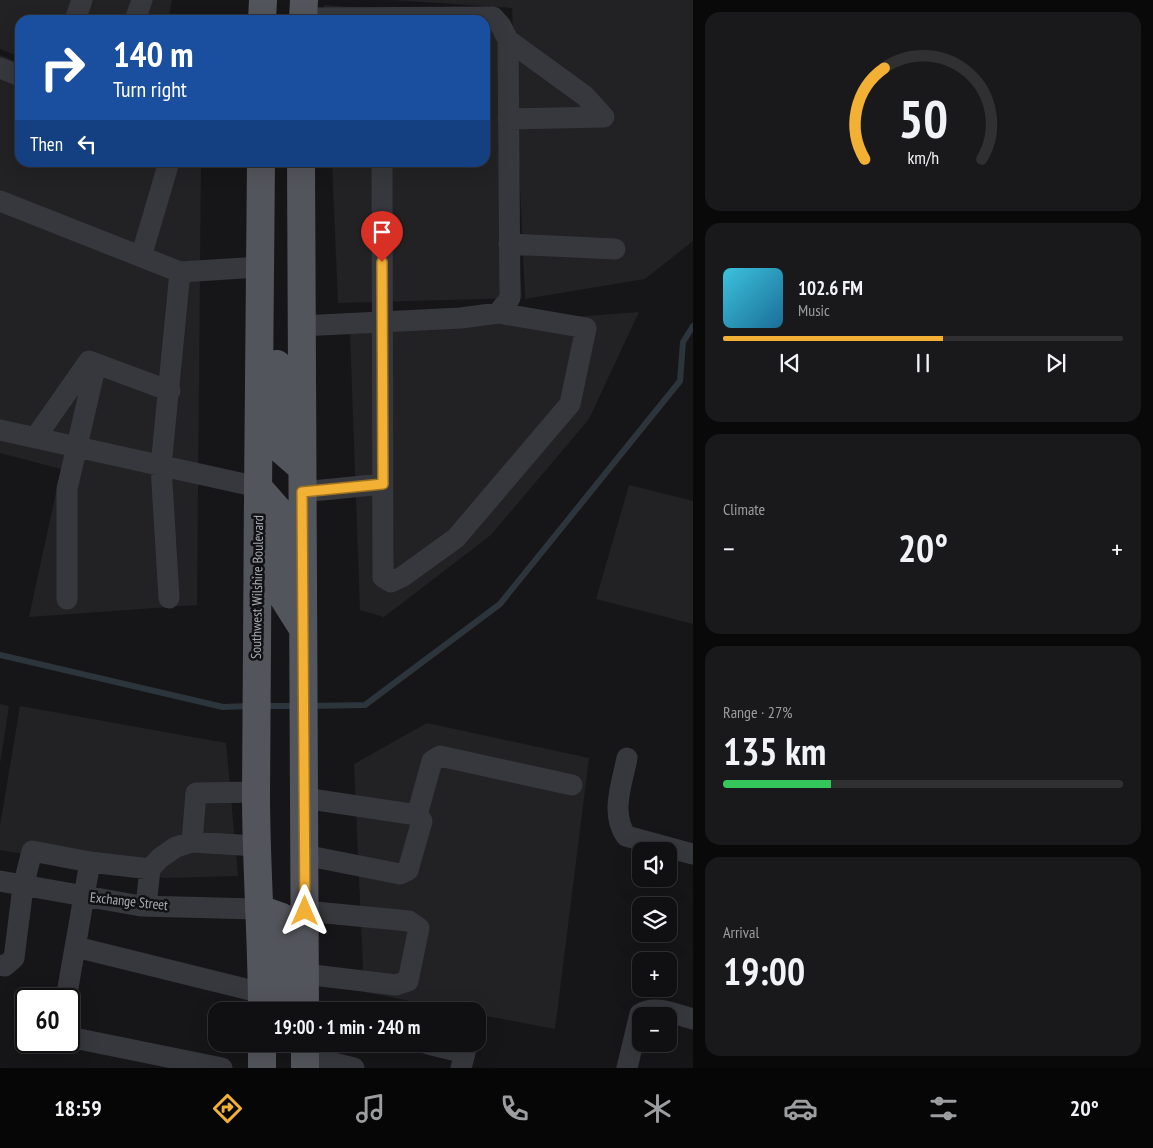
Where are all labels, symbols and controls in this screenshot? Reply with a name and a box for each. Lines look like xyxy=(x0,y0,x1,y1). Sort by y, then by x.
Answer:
text: 140 m xyxy=(113,31,194,77)
icon: right xyxy=(30,35,95,100)
text: Turn right xyxy=(113,75,187,103)
text: 50 xyxy=(898,85,948,152)
icon: left xyxy=(73,130,101,158)
text: Then xyxy=(30,132,63,156)
text: km/h xyxy=(907,146,939,169)
pin xyxy=(361,211,403,262)
icon: arrive xyxy=(368,218,396,246)
text: 102.6 FM xyxy=(798,276,863,300)
text: Music xyxy=(798,300,830,320)
icon: previous xyxy=(776,349,804,377)
icon: pause xyxy=(909,349,937,377)
icon: next xyxy=(1042,349,1070,377)
text: Climate xyxy=(723,499,765,519)
street label: Southwest Wilshire Boulevard xyxy=(247,515,267,659)
text: 20° xyxy=(898,523,948,572)
text: − xyxy=(723,530,735,567)
text: + xyxy=(1111,530,1123,567)
text: Range · 27% xyxy=(723,702,792,722)
text: 135 km xyxy=(723,726,826,775)
map controls xyxy=(632,842,677,1052)
button: sound xyxy=(632,842,677,887)
position arrow xyxy=(278,884,330,936)
street label: Exchange Street xyxy=(89,888,169,914)
button: layers xyxy=(632,897,677,942)
text: Arrival xyxy=(723,922,759,942)
text: 19:00 xyxy=(723,946,805,995)
button: + xyxy=(632,952,677,997)
speed limit sign: 60 xyxy=(15,988,80,1053)
button: − xyxy=(632,1007,677,1052)
text: 19:00 · 1 min · 240 m xyxy=(274,1015,420,1039)
icon: directions xyxy=(210,1091,245,1126)
icon: music xyxy=(353,1091,388,1126)
icon: phone xyxy=(497,1091,532,1126)
icon: climate xyxy=(640,1091,675,1126)
icon: car xyxy=(783,1091,818,1126)
icon: filters xyxy=(926,1091,961,1126)
text: 18:59 xyxy=(54,1094,102,1122)
text: 20° xyxy=(1070,1094,1099,1122)

